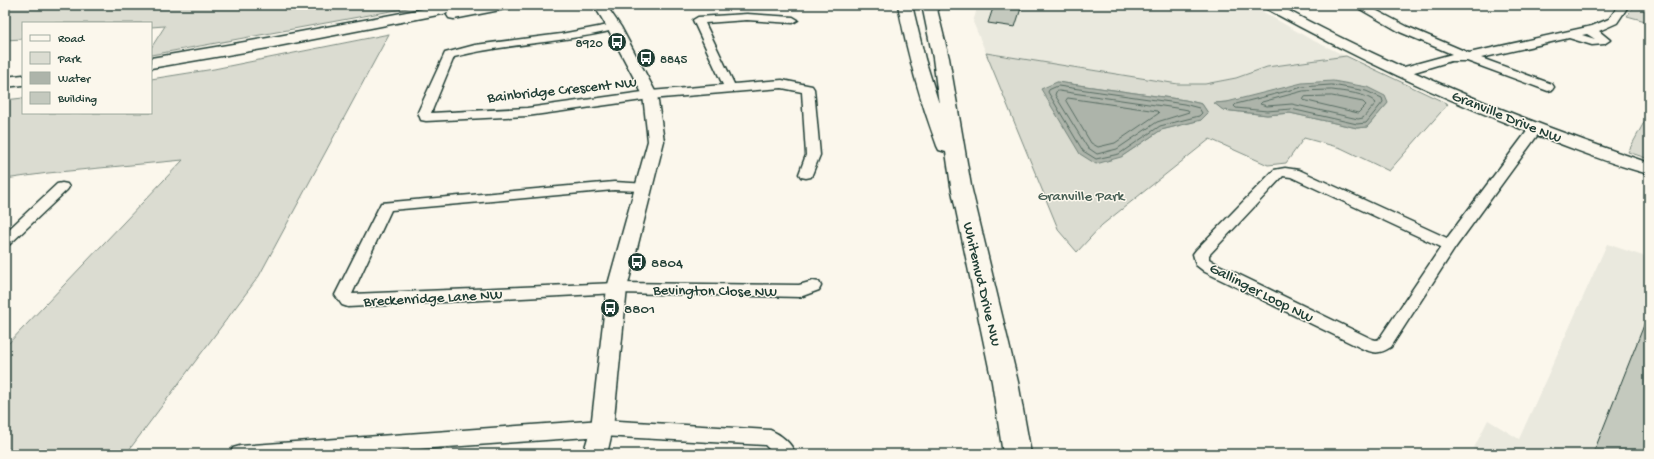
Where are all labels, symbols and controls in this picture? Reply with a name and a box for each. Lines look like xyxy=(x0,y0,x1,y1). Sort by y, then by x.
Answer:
legend xyxy=(22,22,152,114)
bus stop icon: 8920 xyxy=(606,31,628,53)
text: Road xyxy=(58,33,85,47)
place label: 8920 xyxy=(576,37,604,52)
bus stop icon: 8845 xyxy=(635,47,657,69)
text: Park xyxy=(57,53,83,67)
place label: 8845 xyxy=(660,53,687,68)
text: Water xyxy=(58,73,92,87)
street label: Bainbridge Crescent NW xyxy=(486,74,638,108)
street label: Granville Drive NW xyxy=(1449,88,1564,148)
text: Building xyxy=(57,93,97,107)
park label: Granville Park xyxy=(1038,188,1126,206)
street label: Whitemud Drive NW xyxy=(958,221,1004,348)
bus stop icon: 8804 xyxy=(626,251,648,273)
place label: 8804 xyxy=(651,255,683,273)
street label: Gallinger Loop NW xyxy=(1206,260,1316,328)
street label: Bevington Close NW xyxy=(652,282,777,302)
street label: Breckenridge Lane NW xyxy=(362,286,503,312)
bus stop icon: 8801 xyxy=(599,297,621,319)
place label: 8801 xyxy=(624,301,655,319)

